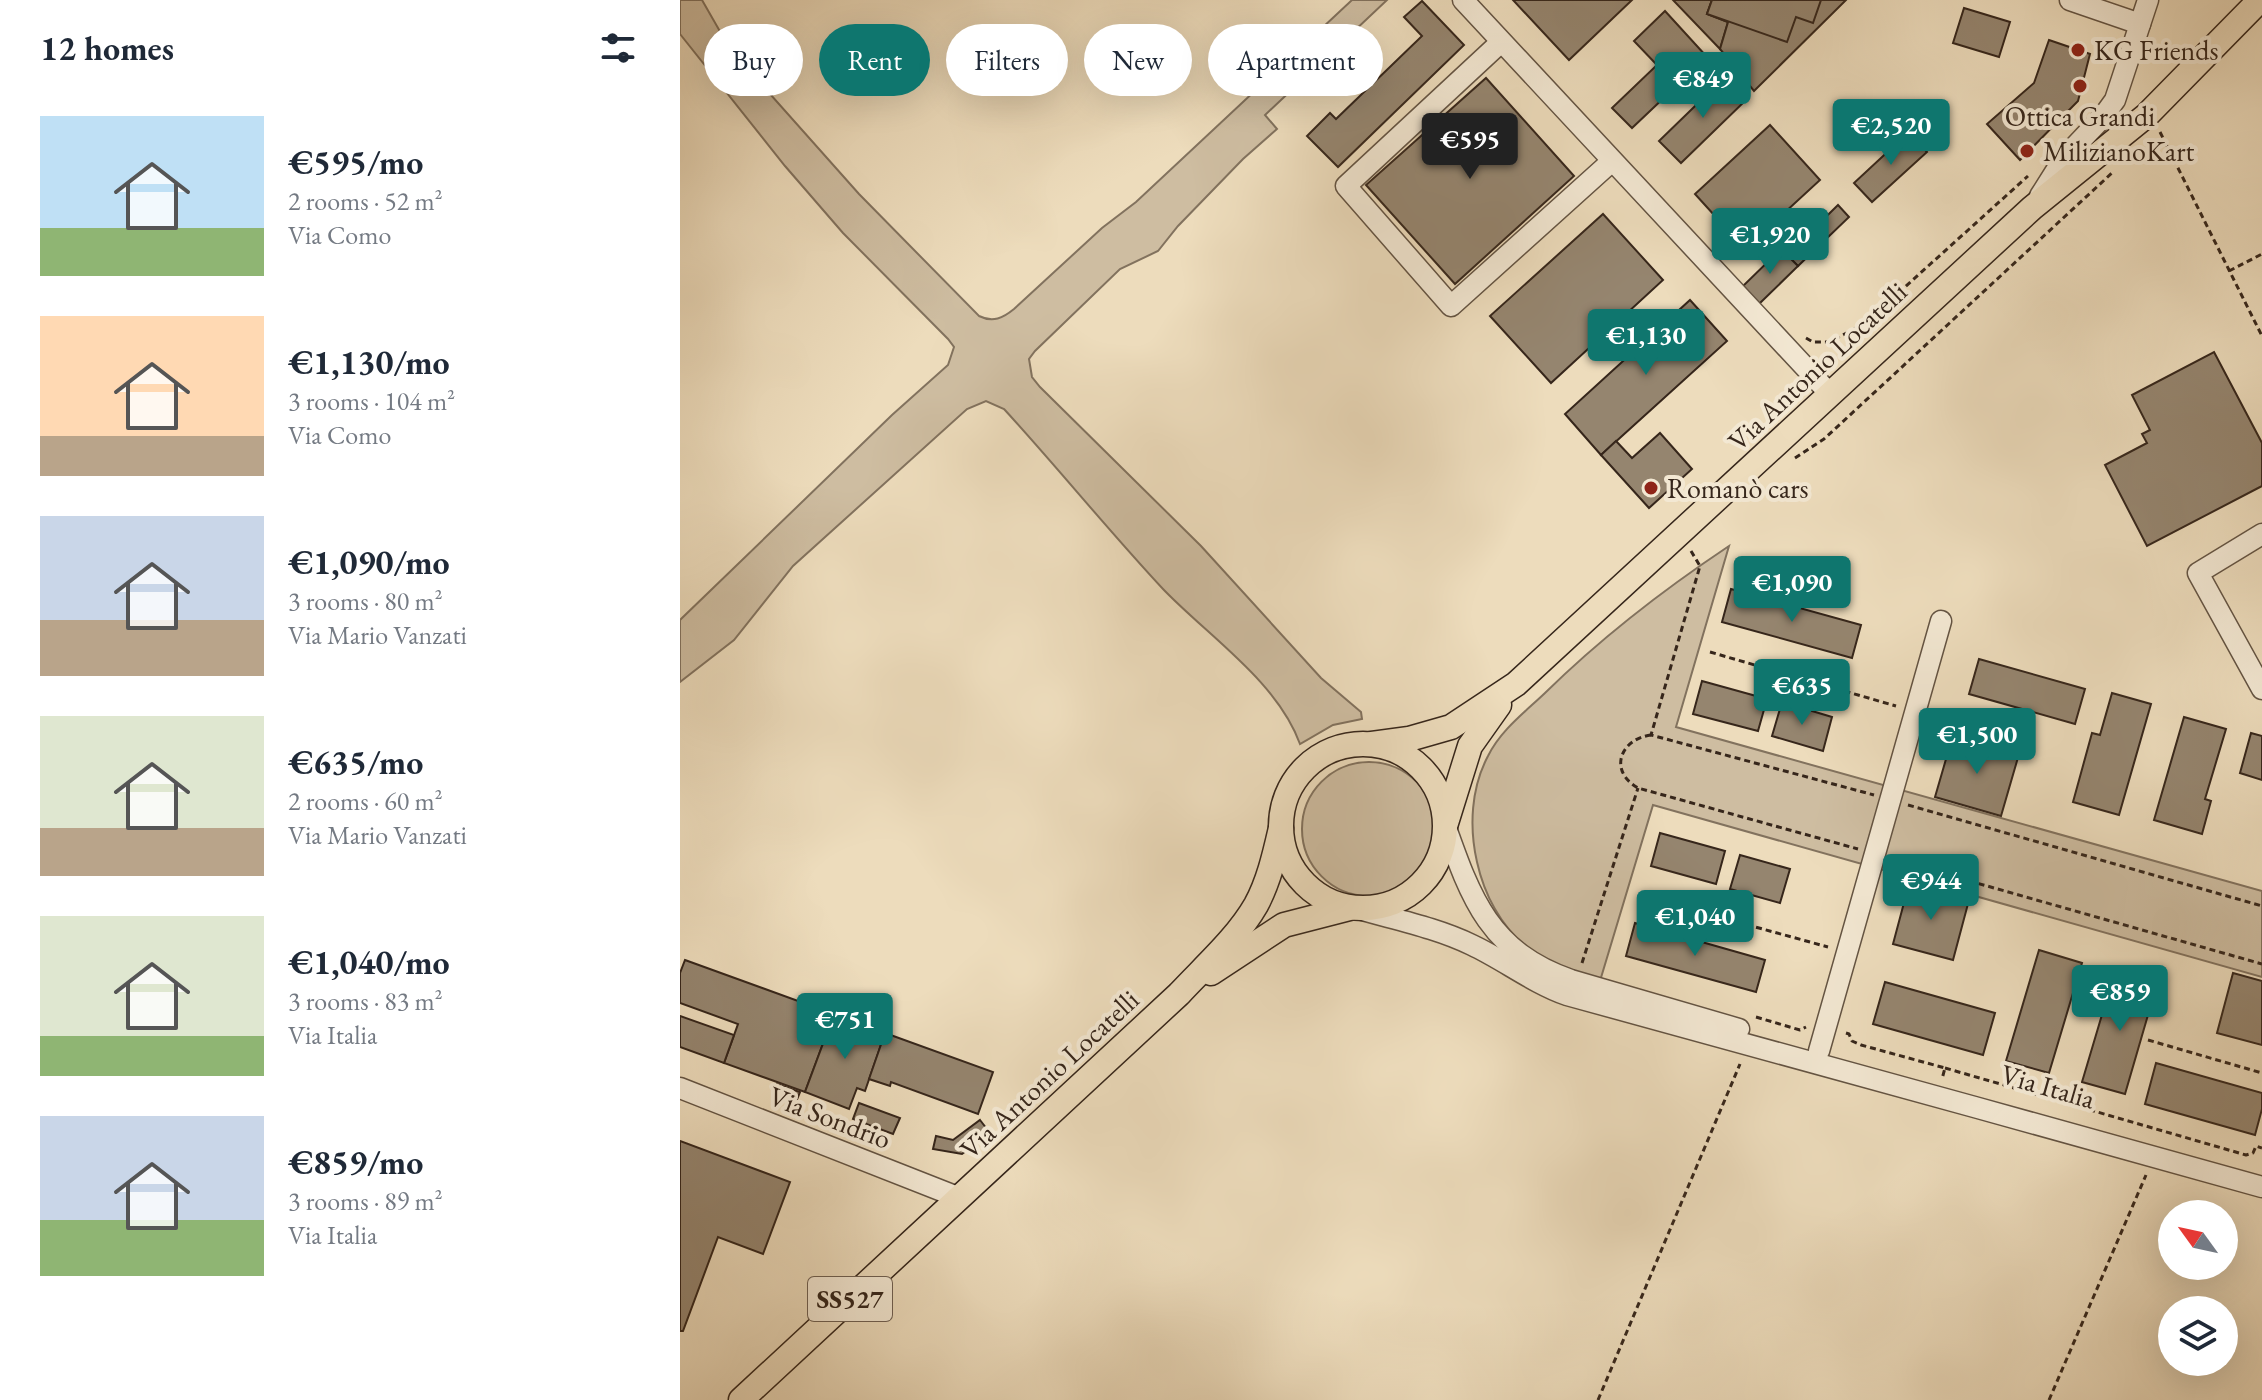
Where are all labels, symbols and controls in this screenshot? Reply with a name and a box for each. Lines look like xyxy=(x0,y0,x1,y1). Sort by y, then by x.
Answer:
chip: Buy xyxy=(704,24,803,96)
chip: Rent xyxy=(819,24,930,96)
chip: Filters xyxy=(946,24,1068,96)
chip: New xyxy=(1084,24,1192,96)
chip: Apartment xyxy=(1208,24,1383,96)
text: 12 homes xyxy=(40,26,174,70)
icon: filters xyxy=(596,26,640,70)
place label: KG Friends xyxy=(2094,32,2219,68)
marker: KG Friends xyxy=(2069,41,2087,59)
pin: €849 xyxy=(1656,52,1750,120)
text: €849 xyxy=(1673,61,1733,95)
marker: Ottica Grandi xyxy=(2071,77,2089,95)
place label: Ottica Grandi xyxy=(2005,98,2155,134)
pin: €2,520 xyxy=(1826,99,1956,167)
text: €2,520 xyxy=(1851,108,1931,142)
pin: €595 xyxy=(1423,113,1517,181)
text: €595 xyxy=(1440,122,1500,156)
place label: MilizianoKart xyxy=(2043,133,2194,169)
text: €595/mo xyxy=(288,140,423,184)
marker: MilizianoKart xyxy=(2018,142,2036,160)
icon: home xyxy=(104,148,200,244)
text: 2 rooms · 52 m² xyxy=(288,184,443,218)
pin: €1,920 xyxy=(1705,208,1835,276)
text: €1,920 xyxy=(1730,217,1810,251)
text: Via Como xyxy=(288,218,391,252)
street label: Via Antonio Locatelli xyxy=(1720,274,1914,458)
pin: €1,130 xyxy=(1581,309,1711,377)
text: €1,130 xyxy=(1606,318,1686,352)
text: €1,130/mo xyxy=(288,340,450,384)
icon: home xyxy=(104,348,200,444)
text: 3 rooms · 104 m² xyxy=(288,384,455,418)
text: Via Como xyxy=(288,418,391,452)
place label: Romanò cars xyxy=(1667,470,1809,506)
marker: Romanò cars xyxy=(1642,479,1660,497)
text: €1,090/mo xyxy=(288,540,450,584)
icon: home xyxy=(104,548,200,644)
pin: €1,090 xyxy=(1727,556,1857,624)
text: €1,090 xyxy=(1752,565,1832,599)
text: 3 rooms · 80 m² xyxy=(288,584,443,618)
text: Via Mario Vanzati xyxy=(288,618,467,652)
pin: €635 xyxy=(1755,659,1849,727)
text: €635 xyxy=(1772,668,1832,702)
pin: €1,500 xyxy=(1912,708,2042,776)
text: €1,500 xyxy=(1937,717,2017,751)
text: €635/mo xyxy=(288,740,423,784)
icon: home xyxy=(104,748,200,844)
text: 2 rooms · 60 m² xyxy=(288,784,443,818)
text: Via Mario Vanzati xyxy=(288,818,467,852)
pin: €944 xyxy=(1884,854,1978,922)
text: €944 xyxy=(1901,863,1961,897)
pin: €1,040 xyxy=(1630,890,1760,958)
text: €1,040 xyxy=(1655,899,1735,933)
text: €1,040/mo xyxy=(288,940,450,984)
icon: home xyxy=(104,948,200,1044)
pin: €859 xyxy=(2073,965,2167,1033)
text: €859 xyxy=(2090,974,2150,1008)
street label: Via Antonio Locatelli xyxy=(952,982,1146,1166)
text: 3 rooms · 83 m² xyxy=(288,984,443,1018)
pin: €751 xyxy=(798,993,892,1061)
text: €751 xyxy=(815,1002,875,1036)
text: Via Italia xyxy=(288,1018,377,1052)
street label: Via Italia xyxy=(1997,1055,2100,1117)
street label: Via Sondrio xyxy=(764,1077,896,1157)
text: €859/mo xyxy=(288,1140,423,1184)
icon: home xyxy=(104,1148,200,1244)
text: 3 rooms · 89 m² xyxy=(288,1184,443,1218)
north arrow xyxy=(2158,1200,2238,1280)
map controls xyxy=(2158,1200,2238,1376)
text: Via Italia xyxy=(288,1218,377,1252)
road number: SS527 xyxy=(808,1277,892,1321)
button: layers xyxy=(2158,1296,2238,1376)

